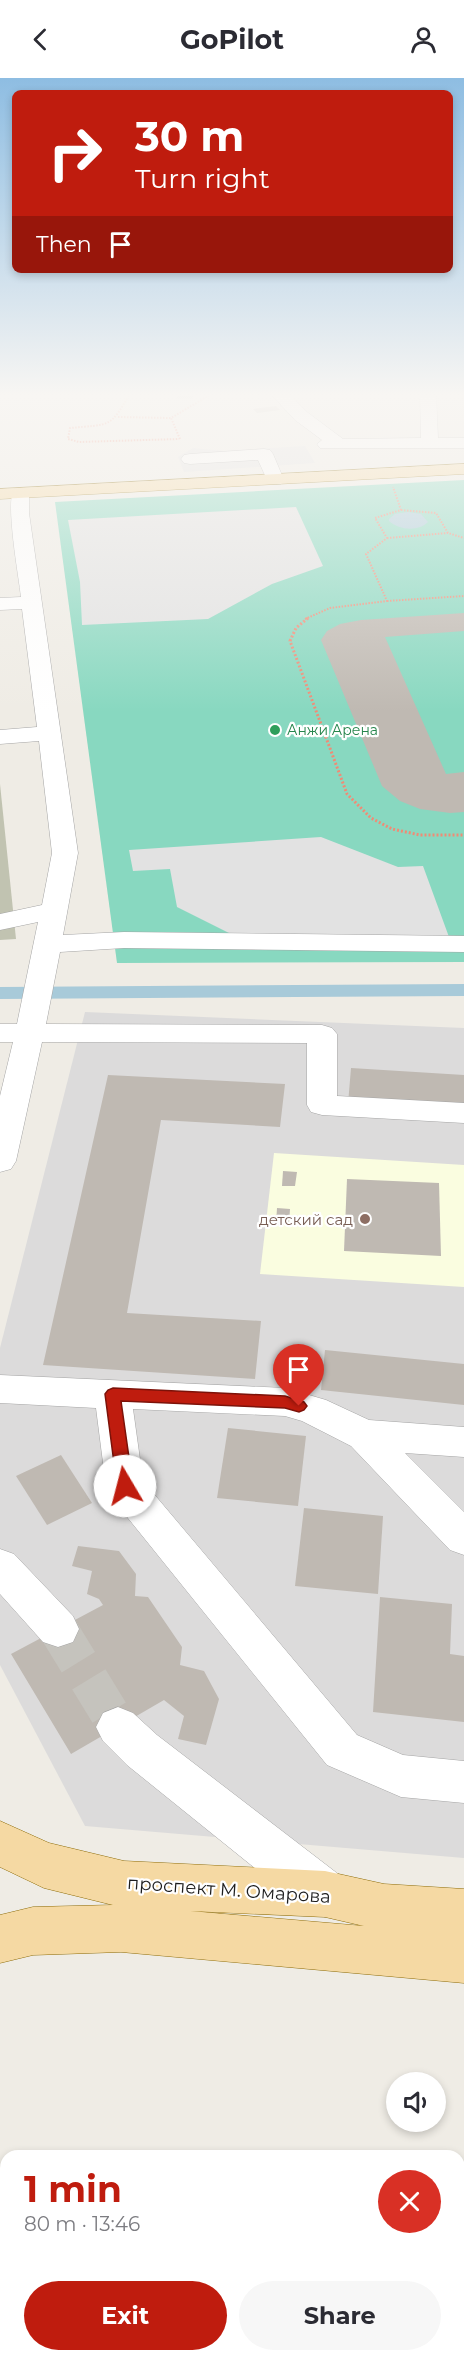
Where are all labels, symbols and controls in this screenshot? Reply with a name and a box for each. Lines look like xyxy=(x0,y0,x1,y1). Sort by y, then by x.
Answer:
icon: back xyxy=(24,23,57,56)
text: GoPilot xyxy=(180,23,284,56)
icon: person xyxy=(407,23,440,56)
text: 30 m xyxy=(135,110,244,162)
icon: right xyxy=(36,114,114,192)
text: Turn right xyxy=(135,162,270,195)
icon: arrive xyxy=(104,228,137,261)
text: Then xyxy=(36,231,92,258)
place label: Анжи Арена xyxy=(287,721,378,739)
marker: Анжи Арена xyxy=(268,723,282,737)
place label: детский сад xyxy=(259,1210,353,1229)
marker: детский сад xyxy=(358,1212,372,1226)
pin xyxy=(273,1344,324,1406)
icon: arrive xyxy=(282,1353,315,1386)
position arrow xyxy=(93,1454,157,1518)
street label: проспект М. Омарова xyxy=(127,1872,331,1908)
map controls xyxy=(386,2072,446,2132)
button: sound xyxy=(386,2072,446,2132)
text: 1 min xyxy=(24,2167,122,2211)
button: close xyxy=(378,2170,441,2233)
text: 80 m · 13:46 xyxy=(24,2212,140,2236)
button: Exit xyxy=(24,2281,227,2350)
button: Share xyxy=(239,2281,441,2350)

